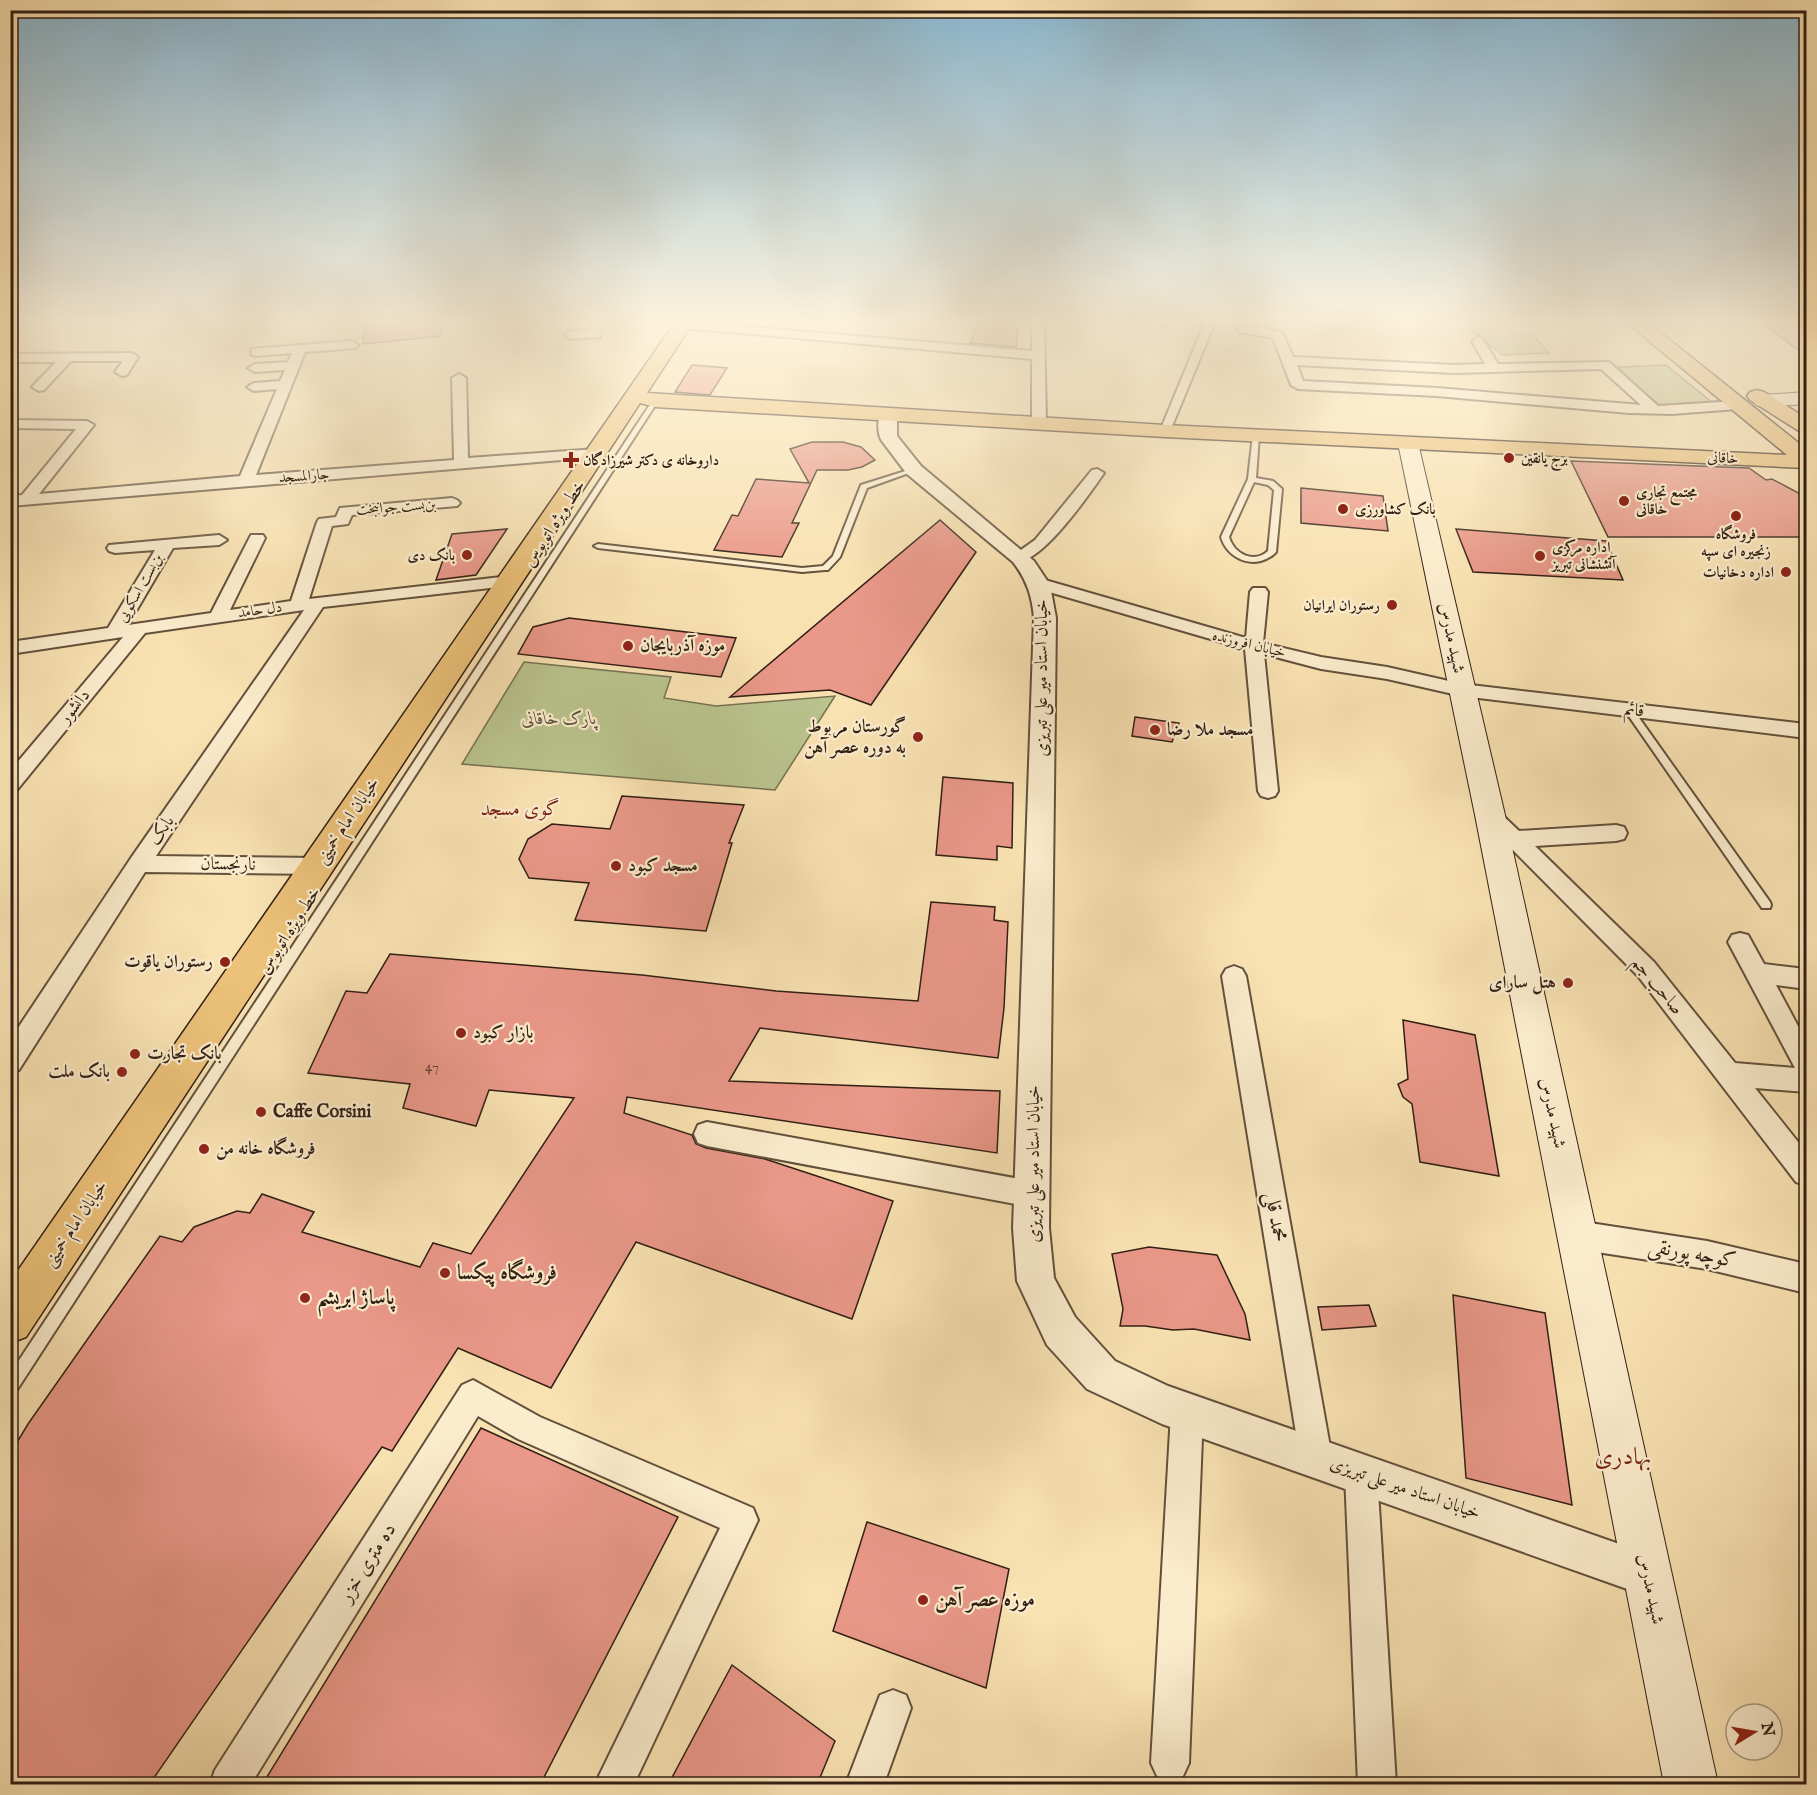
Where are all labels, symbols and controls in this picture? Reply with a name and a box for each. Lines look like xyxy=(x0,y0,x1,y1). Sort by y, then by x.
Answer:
street label: خاقانی xyxy=(1707,448,1739,468)
place label: برج یانقین xyxy=(1521,449,1568,472)
place label: داروخانه ی دکتر شیرزادگان xyxy=(583,450,719,470)
marker: برج یانقین xyxy=(1502,451,1516,465)
marker: داروخانه ی دکتر شیرزادگان xyxy=(564,453,578,467)
street label: جارالمسجد xyxy=(278,465,330,487)
street label: خط ویژه اتوبوس xyxy=(518,476,592,572)
place label: مجتمع تجاری خاقانی xyxy=(1635,483,1698,519)
marker: مجتمع تجاری خاقانی xyxy=(1617,494,1631,508)
street label: بن‌بست جوانبخت xyxy=(355,495,437,519)
place label: بانک کشاورزی xyxy=(1355,500,1436,519)
marker: بانک کشاورزی xyxy=(1336,502,1350,516)
marker: فروشگاه زنجیره ای سپه xyxy=(1729,509,1743,523)
place label: فروشگاه زنجیره ای سپه xyxy=(1701,524,1771,561)
place label: اداره مرکزی آتشنشانی تبریز xyxy=(1550,538,1617,574)
place label: بانک دی xyxy=(407,546,455,565)
marker: بانک دی xyxy=(460,548,474,562)
marker: اداره مرکزی آتشنشانی تبریز xyxy=(1533,549,1547,563)
street label: بن‌بست اسکویی xyxy=(113,550,167,626)
place label: اداره دخانیات xyxy=(1703,563,1774,582)
marker: اداره دخانیات xyxy=(1779,565,1793,579)
place label: رستوران ایرانیان xyxy=(1303,596,1380,615)
street label: دل حامد xyxy=(237,597,283,623)
marker: رستوران ایرانیان xyxy=(1385,598,1399,612)
street label: خیابان استاد میر علی تبریزی xyxy=(1031,599,1054,757)
street label: شهید مدرس xyxy=(1432,600,1470,676)
street label: خیابان افروزنده xyxy=(1210,626,1288,662)
place label: موزه آذربایجان xyxy=(640,634,725,658)
marker: موزه آذربایجان xyxy=(621,639,635,653)
street label: دانشور xyxy=(53,685,96,731)
street label: قائم xyxy=(1622,698,1645,727)
park label: پارک خاقانی xyxy=(521,708,598,731)
place label: گورستان مربوط به دوره عصر آهن xyxy=(804,716,906,760)
place label: مسجد ملا رضا xyxy=(1167,719,1253,742)
marker: مسجد ملا رضا xyxy=(1148,723,1162,737)
marker: گورستان مربوط به دوره عصر آهن xyxy=(911,730,925,744)
street label: خیابان امام خمینی xyxy=(311,773,388,870)
district label: گوی مسجد xyxy=(481,797,559,822)
street label: بابک xyxy=(144,812,180,850)
street label: نارنجستان xyxy=(200,853,256,877)
place label: مسجد کبود xyxy=(628,855,698,878)
marker: مسجد کبود xyxy=(609,859,623,873)
street label: خط ویژه اتوبوس xyxy=(253,883,327,979)
place label: رستوران یاقوت xyxy=(124,951,213,974)
street label: صاحب جم xyxy=(1623,952,1688,1023)
marker: رستوران یاقوت xyxy=(218,955,232,969)
place label: هتل سارای xyxy=(1489,972,1556,995)
marker: هتل سارای xyxy=(1561,976,1575,990)
place label: بازار کبود xyxy=(473,1022,533,1045)
marker: بازار کبود xyxy=(454,1026,468,1040)
place label: بانک تجارت xyxy=(147,1043,222,1066)
marker: بانک تجارت xyxy=(128,1047,142,1061)
house number: 47 xyxy=(425,1057,439,1076)
place label: بانک ملت xyxy=(48,1061,110,1084)
marker: بانک ملت xyxy=(115,1065,129,1079)
street label: شهید مدرس xyxy=(1533,1075,1571,1151)
street label: خیابان استاد میر علی تبریزی xyxy=(1023,1085,1046,1243)
place label: Caffe Corsini xyxy=(273,1101,371,1124)
marker: Caffe Corsini xyxy=(254,1105,268,1119)
place label: فروشگاه خانه من xyxy=(216,1136,316,1161)
marker: فروشگاه خانه من xyxy=(197,1142,211,1156)
street label: خیابان امام خمینی xyxy=(39,1176,116,1273)
street label: محمد قلی xyxy=(1256,1190,1293,1244)
street label: کوچه پورنقی xyxy=(1646,1233,1738,1275)
place label: فروشگاه پیکسا xyxy=(457,1258,557,1288)
marker: فروشگاه پیکسا xyxy=(438,1266,452,1280)
place label: پاساژ ابریشم xyxy=(317,1285,397,1317)
marker: پاساژ ابریشم xyxy=(298,1291,312,1305)
district label: بهادری xyxy=(1595,1442,1651,1473)
street label: خیابان استاد میر علی تبریزی xyxy=(1327,1452,1483,1526)
street label: ده متری خزر xyxy=(332,1518,403,1610)
street label: شهید مدرس xyxy=(1631,1551,1669,1627)
place label: موزه عصر آهن xyxy=(935,1586,1035,1614)
marker: موزه عصر آهن xyxy=(916,1593,930,1607)
north arrow xyxy=(1724,1702,1784,1762)
text: N xyxy=(1755,1720,1778,1738)

